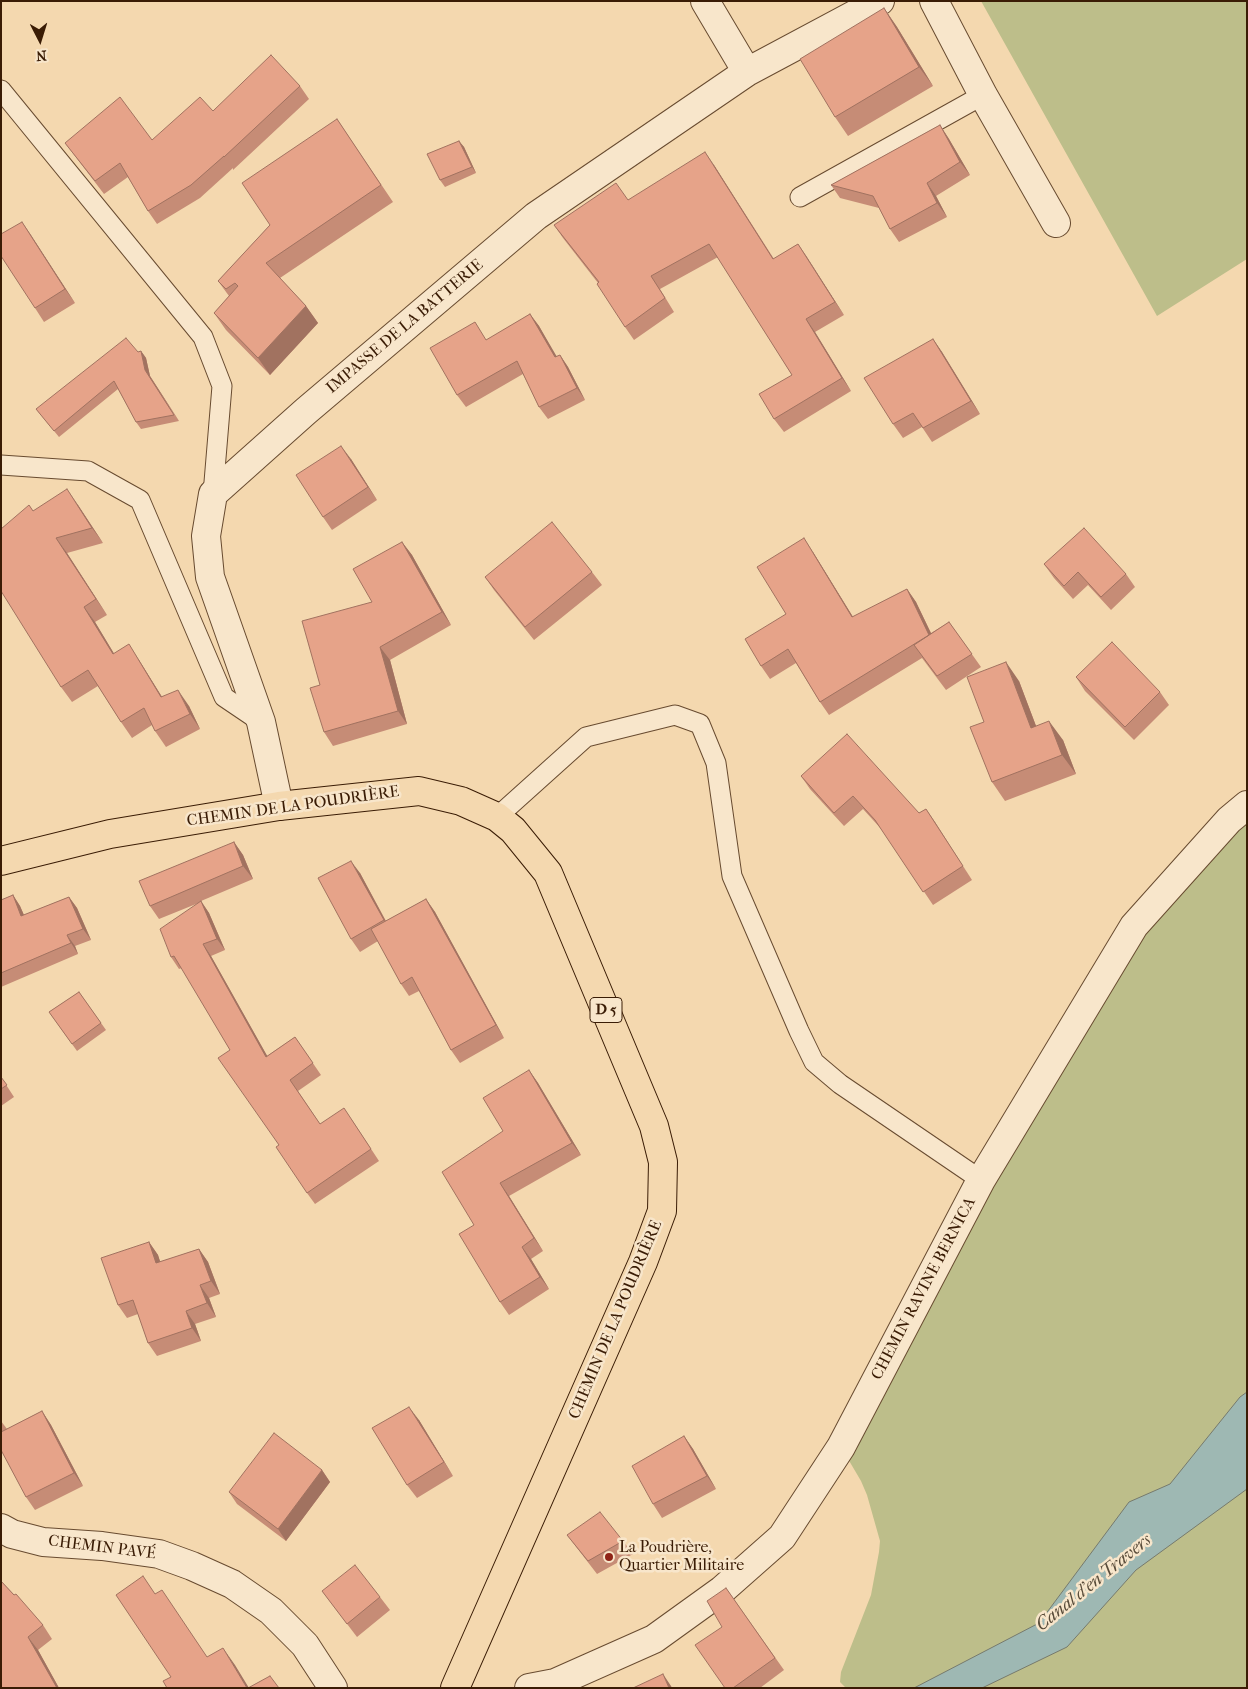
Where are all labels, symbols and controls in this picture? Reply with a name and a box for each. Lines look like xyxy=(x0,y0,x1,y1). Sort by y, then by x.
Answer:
north arrow xyxy=(15,15,65,65)
text: N xyxy=(35,47,47,64)
street label: IMPASSE DE LA BATTERIE xyxy=(323,256,487,398)
street label: CHEMIN DE LA POUDRIÈRE xyxy=(186,783,400,831)
road number: D 5 xyxy=(590,998,622,1022)
street label: CHEMIN RAVINE BERNICA xyxy=(868,1195,980,1383)
street label: CHEMIN DE LA POUDRIÈRE xyxy=(565,1218,667,1422)
water label: Canal d'en Travers xyxy=(1032,1530,1156,1636)
street label: CHEMIN PAVÉ xyxy=(47,1532,157,1564)
place label: La Poudrière, Quartier Militaire xyxy=(619,1538,744,1576)
marker: La Poudrière, Quartier Militaire xyxy=(603,1551,615,1563)

